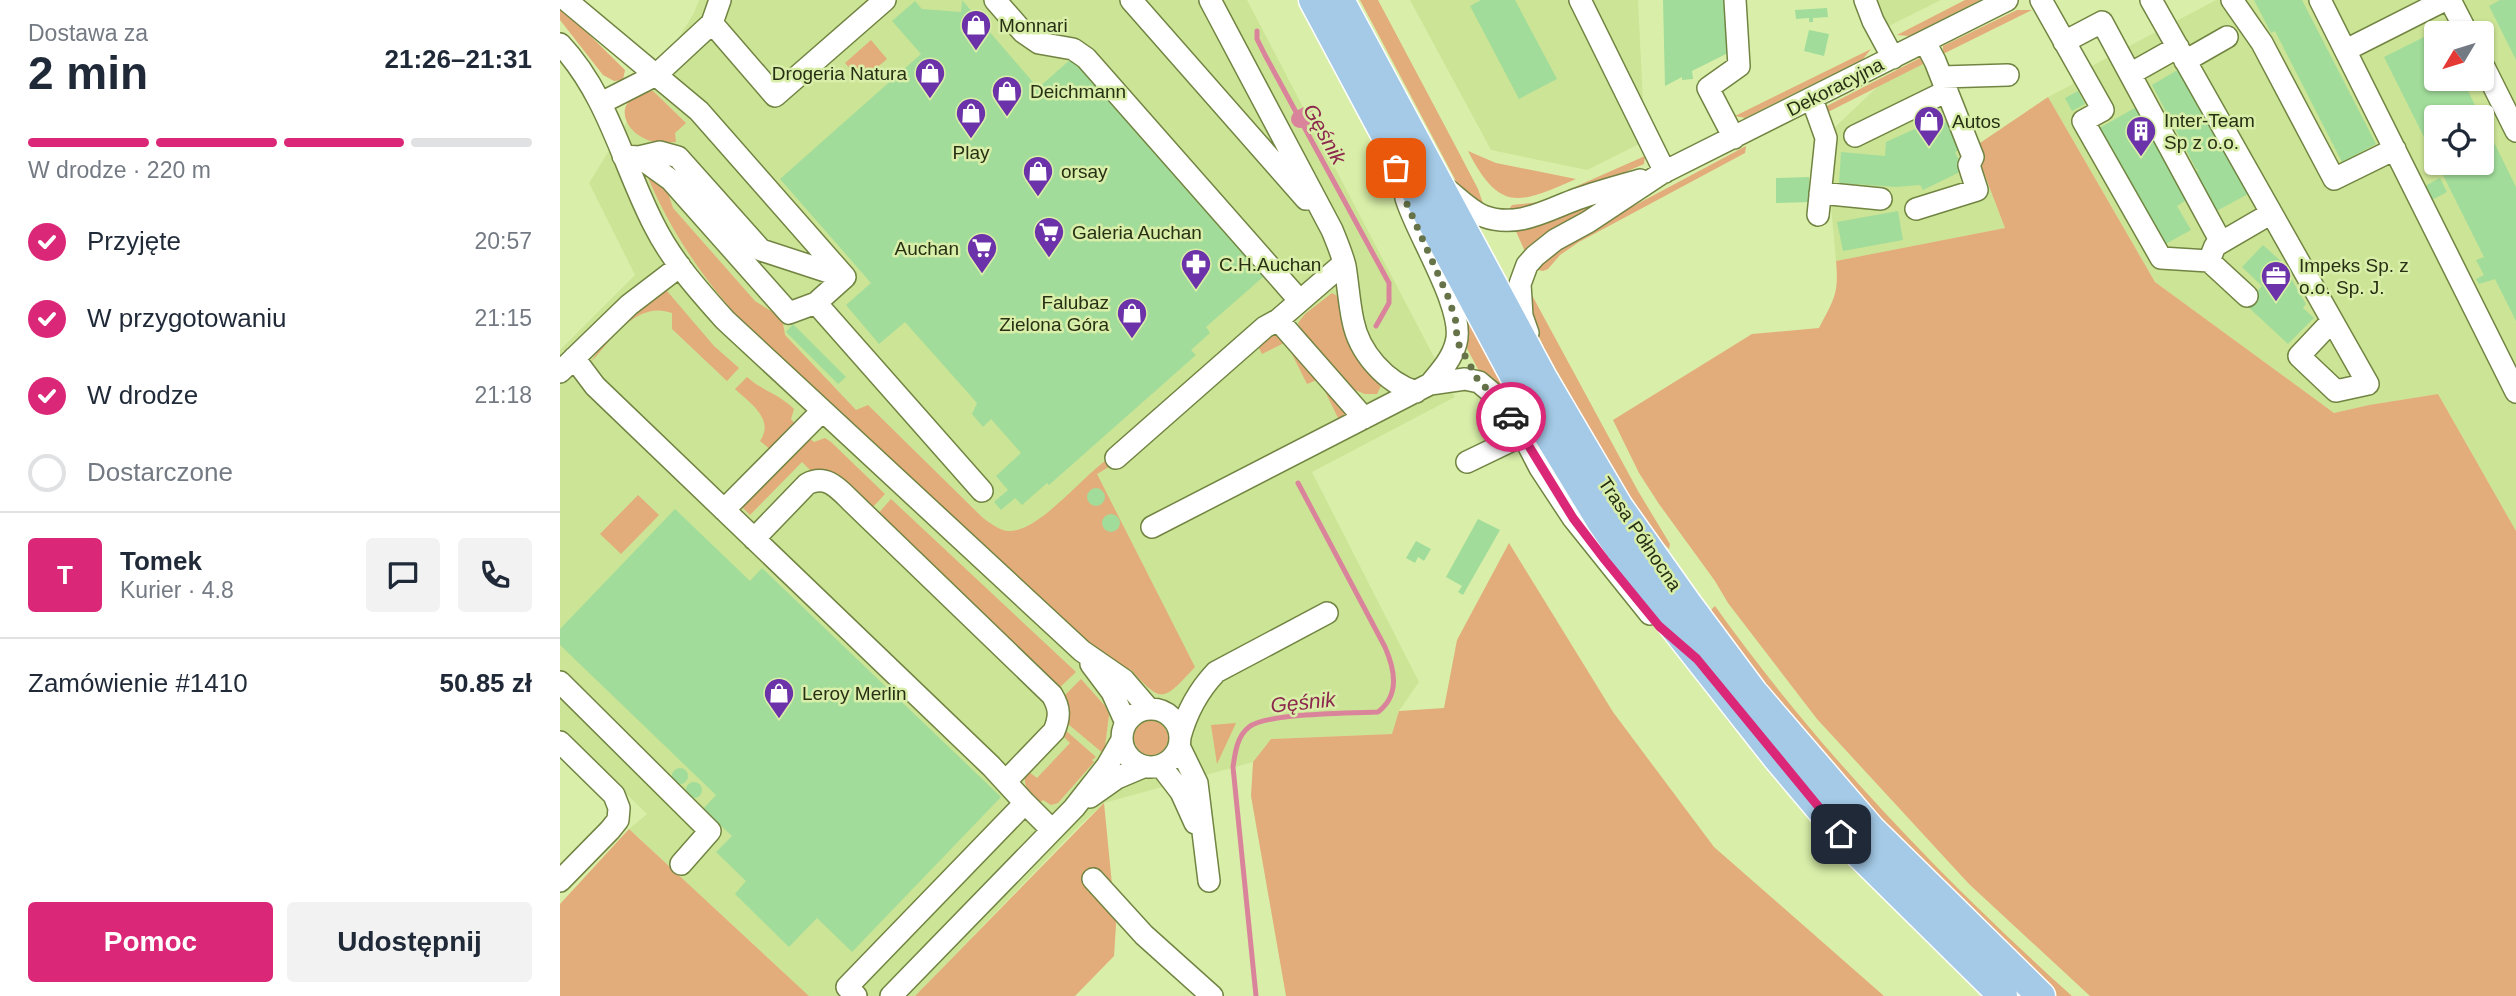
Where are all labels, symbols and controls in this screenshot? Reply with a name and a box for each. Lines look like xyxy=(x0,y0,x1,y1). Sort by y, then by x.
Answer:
shop icon: Monnari xyxy=(959,8,993,52)
place label: Monnari xyxy=(999,15,1068,36)
text: Dostawa za xyxy=(28,20,148,46)
north arrow xyxy=(2424,21,2494,91)
map controls xyxy=(2424,21,2494,175)
text: 21:26–21:31 xyxy=(385,44,532,74)
text: 2 min xyxy=(28,47,148,99)
street label: Dekoracyjna xyxy=(1783,53,1887,120)
shop icon: Drogeria Natura xyxy=(913,56,947,100)
place label: Drogeria Natura xyxy=(772,63,907,84)
shop icon: Deichmann xyxy=(990,74,1024,118)
place label: Deichmann xyxy=(1030,81,1126,102)
shop icon: Play xyxy=(954,96,988,140)
water label: Gęśnik xyxy=(1299,100,1352,169)
shop icon: Autos xyxy=(1912,104,1946,148)
button: locate xyxy=(2424,105,2494,175)
place label: Inter-Team Sp z o.o. xyxy=(2164,110,2255,153)
place label: Autos xyxy=(1952,111,2001,132)
building icon: Inter-Team Sp z o.o. xyxy=(2124,114,2158,158)
pin xyxy=(1366,138,1426,198)
place label: Play xyxy=(953,142,990,163)
icon: bag xyxy=(1377,149,1415,187)
shop icon: orsay xyxy=(1021,154,1055,198)
text: W drodze · 220 m xyxy=(28,157,211,183)
place label: orsay xyxy=(1061,161,1108,182)
supermarket icon: Galeria Auchan xyxy=(1032,215,1066,259)
place label: Galeria Auchan xyxy=(1072,222,1202,243)
icon: check xyxy=(28,223,66,261)
text: Przyjęte xyxy=(87,226,181,256)
text: 20:57 xyxy=(474,228,532,254)
supermarket icon: Auchan xyxy=(965,231,999,275)
place label: Auchan xyxy=(895,238,959,259)
pharmacy icon: C.H.Auchan xyxy=(1179,247,1213,291)
place label: C.H.Auchan xyxy=(1219,254,1321,275)
place label: Impeks Sp. z o.o. Sp. J. xyxy=(2299,255,2409,298)
office icon: Impeks Sp. z o.o. Sp. J. xyxy=(2259,259,2293,303)
place label: Falubaz Zielona Góra xyxy=(999,292,1109,335)
shop icon: Falubaz Zielona Góra xyxy=(1115,296,1149,340)
icon: check xyxy=(28,300,66,338)
text: W przygotowaniu xyxy=(87,303,286,333)
text: 21:15 xyxy=(474,305,532,331)
icon: check xyxy=(28,377,66,415)
text: W drodze xyxy=(87,380,198,410)
text: 21:18 xyxy=(474,382,532,408)
courier xyxy=(1476,382,1546,452)
icon: car xyxy=(1492,398,1530,436)
text: Dostarczone xyxy=(87,457,233,487)
street label: Trasa Północna xyxy=(1594,473,1686,595)
button: chat xyxy=(366,538,440,612)
button: phone xyxy=(458,538,532,612)
text: Tomek xyxy=(120,546,202,576)
text: T xyxy=(57,560,73,590)
text: Kurier · 4.8 xyxy=(120,577,234,603)
text: Zamówienie #1410 xyxy=(28,668,248,698)
text: 50.85 zł xyxy=(439,668,532,698)
shop icon: Leroy Merlin xyxy=(762,676,796,720)
place label: Leroy Merlin xyxy=(802,683,907,704)
water label: Gęśnik xyxy=(1269,687,1338,717)
pin xyxy=(1811,804,1871,864)
icon: home xyxy=(1822,815,1860,853)
button: Pomoc xyxy=(28,902,273,982)
button: Udostępnij xyxy=(287,902,532,982)

